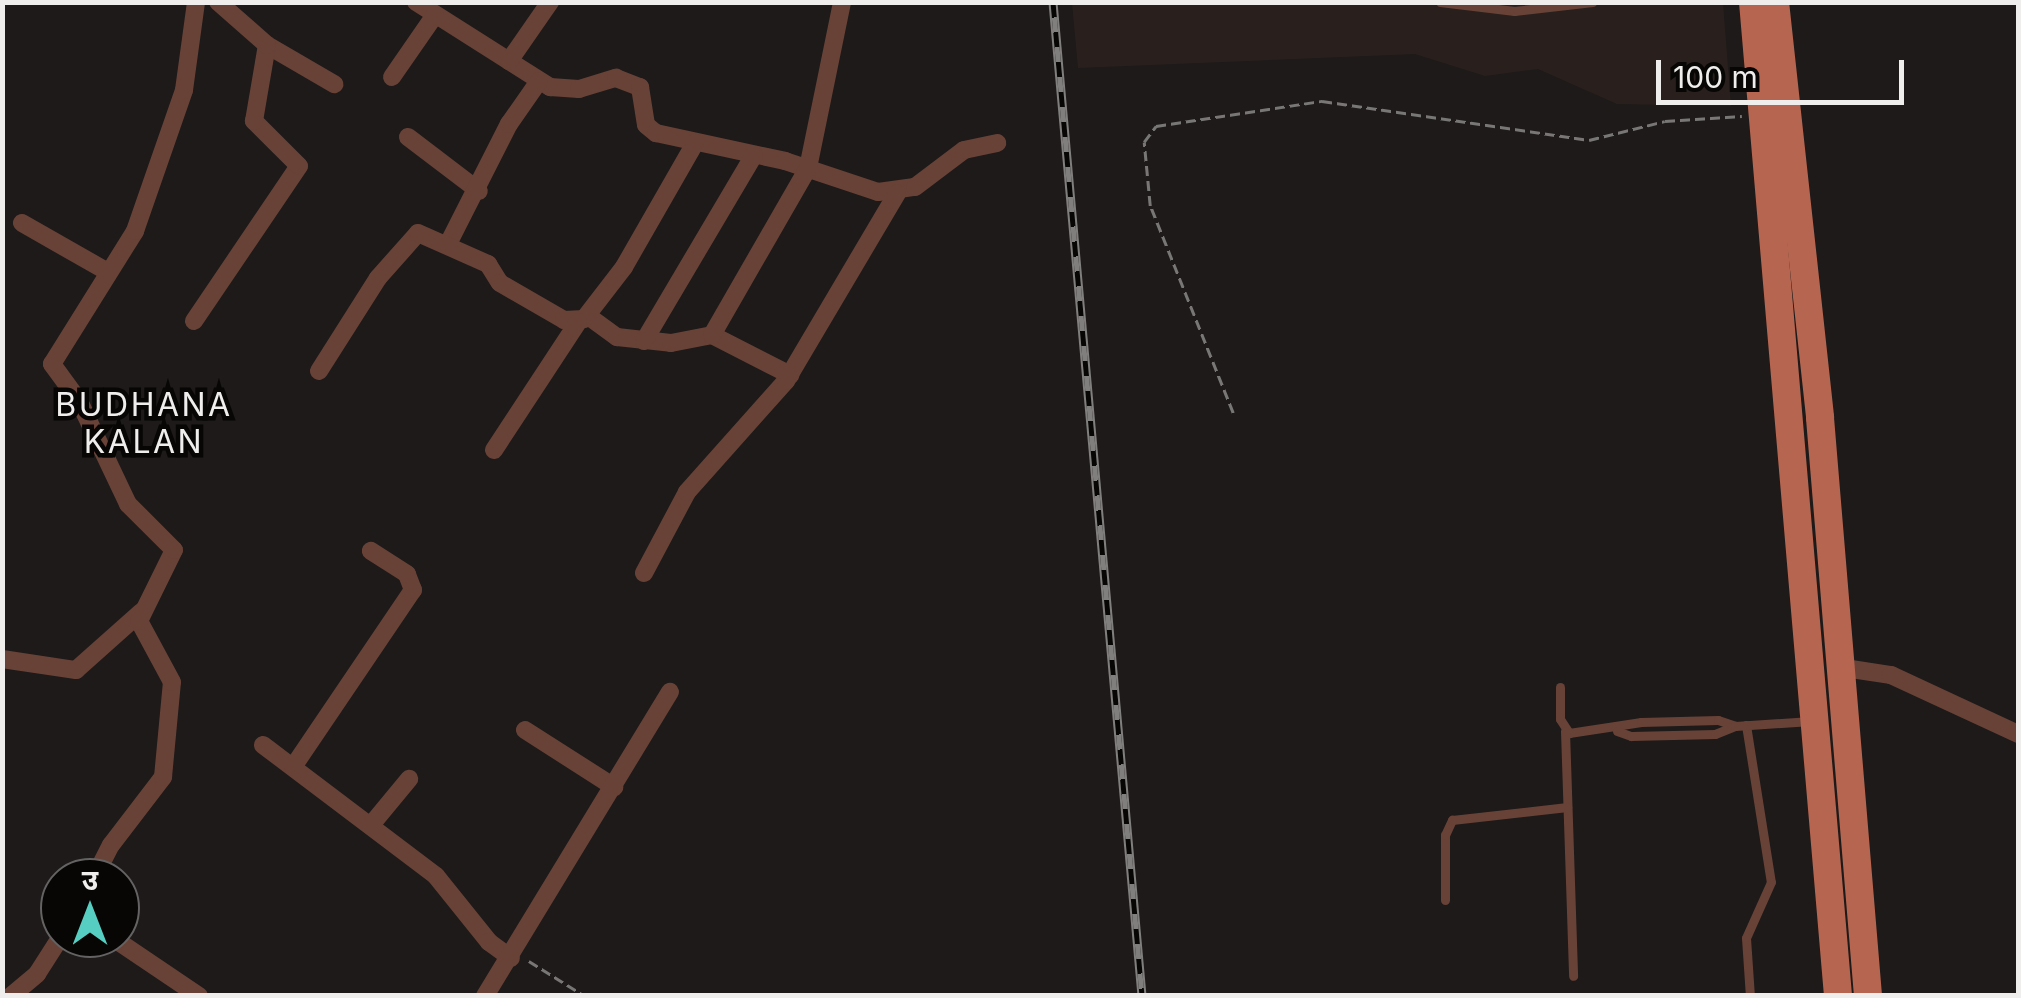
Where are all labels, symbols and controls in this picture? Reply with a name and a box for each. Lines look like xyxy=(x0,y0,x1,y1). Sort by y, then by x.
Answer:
scale bar xyxy=(1661,40,1908,102)
text: 100 m xyxy=(1673,59,1758,95)
district label: BUDHANA KALAN xyxy=(55,387,233,462)
north arrow xyxy=(40,858,140,958)
text: उ xyxy=(82,863,98,897)

